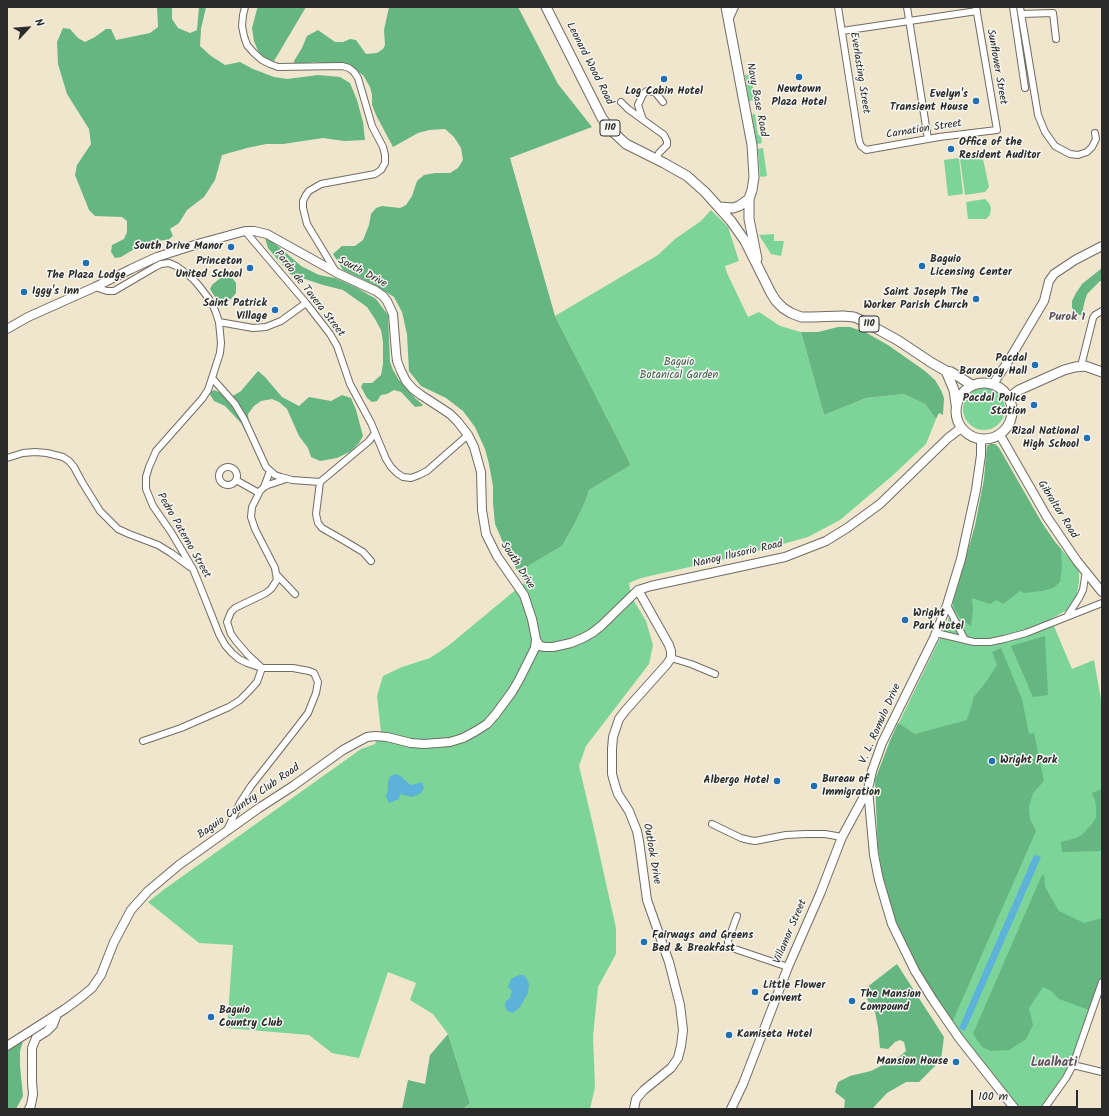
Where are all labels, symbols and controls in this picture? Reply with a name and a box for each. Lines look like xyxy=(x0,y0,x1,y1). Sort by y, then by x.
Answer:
north arrow xyxy=(8,8,48,48)
text: N xyxy=(29,16,48,30)
street label: Leonard Wood Road xyxy=(562,20,616,108)
street label: Sunflower Street xyxy=(983,28,1009,106)
street label: Everlasting Street xyxy=(846,31,872,115)
street label: Navy Base Road xyxy=(742,62,770,138)
marker: Newtown Plaza Hotel xyxy=(794,72,804,82)
marker: Log Cabin Hotel xyxy=(659,74,669,84)
place label: Newtown Plaza Hotel xyxy=(771,83,827,109)
place label: Log Cabin Hotel xyxy=(625,85,703,99)
place label: Evelyn's Transient House xyxy=(890,88,968,114)
marker: Evelyn's Transient House xyxy=(971,96,981,106)
street label: Carnation Street xyxy=(885,118,963,142)
road number: 110 xyxy=(600,120,620,136)
place label: Office of the Resident Auditor xyxy=(959,136,1041,162)
marker: Office of the Resident Auditor xyxy=(946,144,956,154)
place label: South Drive Manor xyxy=(134,240,223,254)
marker: South Drive Manor xyxy=(226,242,236,252)
street label: Pardo de Tavera Street xyxy=(271,248,347,340)
place label: Baguio Licensing Center xyxy=(930,253,1012,279)
place label: Princeton United School xyxy=(175,255,242,281)
street label: South Drive xyxy=(335,255,389,291)
marker: The Plaza Lodge xyxy=(81,258,91,268)
marker: Baguio Licensing Center xyxy=(917,261,927,271)
marker: Princeton United School xyxy=(245,263,255,273)
place label: The Plaza Lodge xyxy=(46,269,126,283)
place label: Iggy's Inn xyxy=(32,285,79,299)
place label: Saint Joseph The Worker Parish Church xyxy=(863,286,968,312)
marker: Iggy's Inn xyxy=(19,287,29,297)
marker: Saint Joseph The Worker Parish Church xyxy=(971,294,981,304)
place label: Saint Patrick Village xyxy=(203,297,267,323)
marker: Saint Patrick Village xyxy=(270,305,280,315)
district label: Purok 1 xyxy=(1049,311,1085,325)
road number: 110 xyxy=(859,316,879,332)
place label: Pacdal Barangay Hall xyxy=(959,352,1027,378)
park label: Baguio Botanical Garden xyxy=(640,356,718,382)
marker: Pacdal Barangay Hall xyxy=(1030,360,1040,370)
place label: Pacdal Police Station xyxy=(963,392,1026,418)
marker: Pacdal Police Station xyxy=(1029,400,1039,410)
place label: Rizal National High School xyxy=(1011,425,1079,451)
marker: Rizal National High School xyxy=(1082,433,1092,443)
street label: Gibraltar Road xyxy=(1034,478,1080,542)
street label: Pedro Paterno Street xyxy=(153,491,213,581)
street label: Nanoy Ilusorio Road xyxy=(692,538,784,572)
street label: South Drive xyxy=(497,540,537,592)
place label: Wright Park Hotel xyxy=(913,607,964,633)
marker: Wright Park Hotel xyxy=(900,615,910,625)
street label: V. L. Romulo Drive xyxy=(857,682,905,766)
place label: Wright Park xyxy=(1000,754,1057,768)
marker: Wright Park xyxy=(987,756,997,766)
street label: Baguio Country Club Road xyxy=(195,762,303,842)
place label: Bureau of Immigration xyxy=(822,773,880,799)
place label: Albergo Hotel xyxy=(704,774,769,788)
marker: Albergo Hotel xyxy=(772,776,782,786)
marker: Bureau of Immigration xyxy=(809,781,819,791)
street label: Outlook Drive xyxy=(639,823,663,885)
street label: Villamor Street xyxy=(772,898,810,966)
place label: Fairways and Greens Bed & Breakfast xyxy=(652,929,753,955)
marker: Fairways and Greens Bed & Breakfast xyxy=(639,937,649,947)
place label: Little Flower Convent xyxy=(763,979,825,1005)
marker: Little Flower Convent xyxy=(750,987,760,997)
place label: The Mansion Compound xyxy=(860,988,921,1014)
marker: The Mansion Compound xyxy=(847,996,857,1006)
place label: Baguio Country Club xyxy=(219,1004,282,1030)
marker: Baguio Country Club xyxy=(206,1012,216,1022)
place label: Kamiseta Hotel xyxy=(737,1028,812,1042)
marker: Kamiseta Hotel xyxy=(724,1030,734,1040)
place label: Mansion House xyxy=(877,1055,948,1069)
district label: Lualhati xyxy=(1031,1056,1077,1072)
marker: Mansion House xyxy=(951,1057,961,1067)
scale bar xyxy=(973,1082,1080,1108)
text: 100 m xyxy=(978,1087,1008,1106)

